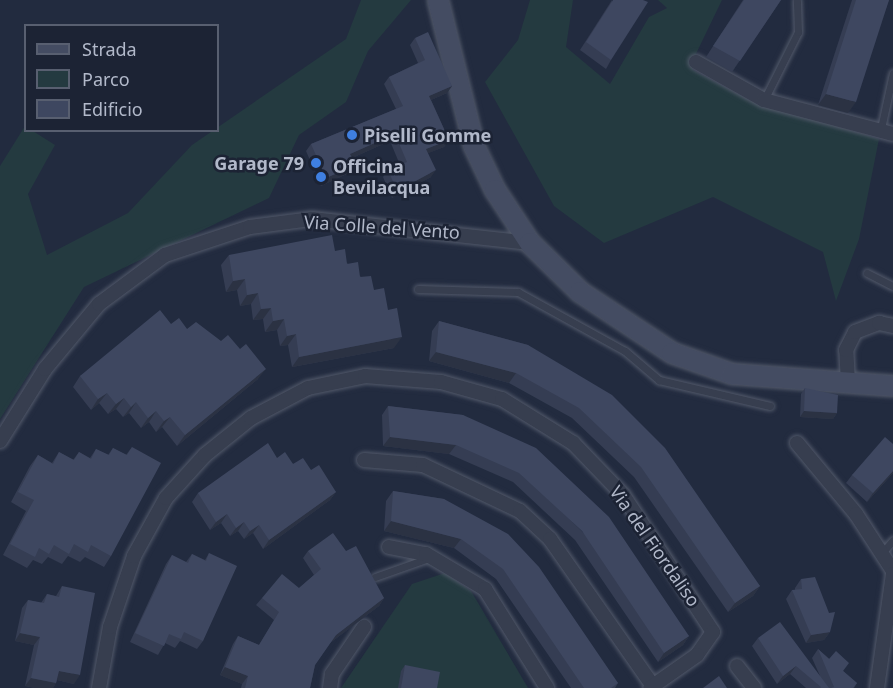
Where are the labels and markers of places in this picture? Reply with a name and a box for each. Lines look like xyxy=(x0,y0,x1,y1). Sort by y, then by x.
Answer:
place label: Piselli Gomme xyxy=(364,124,491,146)
marker: Piselli Gomme xyxy=(345,128,359,142)
place label: Garage 79 xyxy=(214,152,304,174)
marker: Garage 79 xyxy=(309,156,323,170)
place label: Officina Bevilacqua xyxy=(333,156,430,198)
marker: Officina Bevilacqua xyxy=(314,170,328,184)

